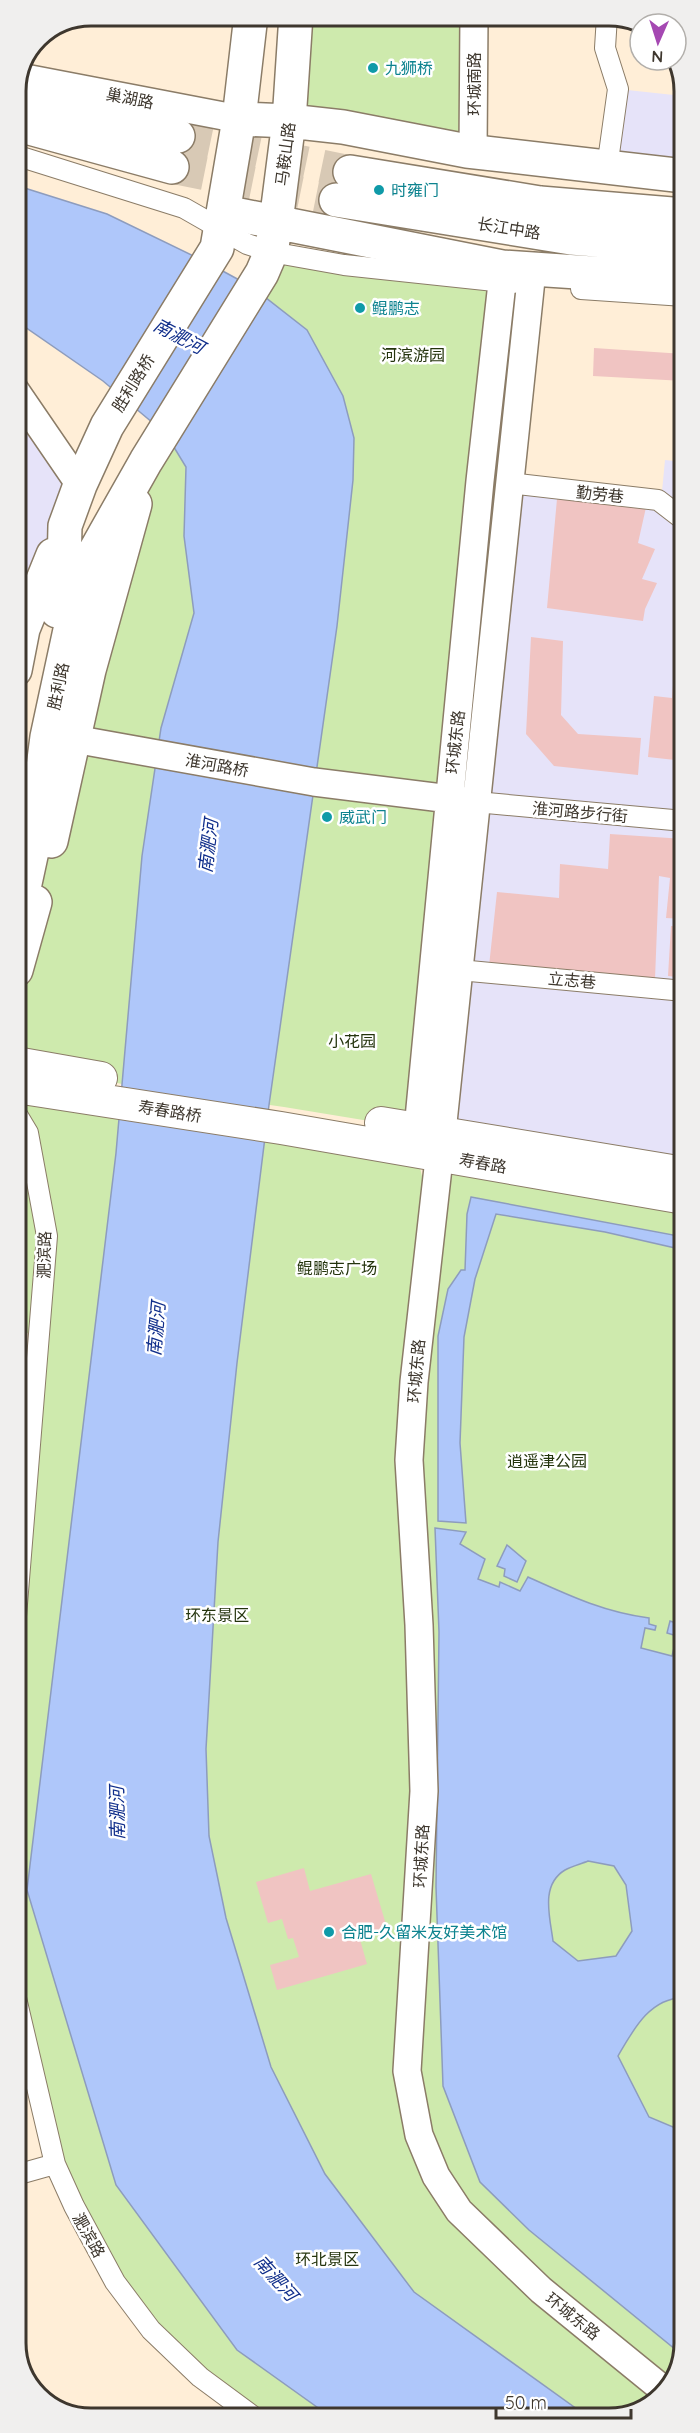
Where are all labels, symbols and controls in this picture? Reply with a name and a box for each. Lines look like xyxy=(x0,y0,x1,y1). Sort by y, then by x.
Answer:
north arrow xyxy=(628,12,688,72)
text: N xyxy=(651,47,664,67)
street label: 环城南路 xyxy=(464,52,484,116)
place label: 九狮桥 xyxy=(385,58,433,78)
marker: 九狮桥 xyxy=(366,61,380,75)
street label: 巢湖路 xyxy=(105,84,155,112)
street label: 马鞍山路 xyxy=(271,121,299,187)
place label: 时雍门 xyxy=(391,180,439,200)
marker: 时雍门 xyxy=(372,183,386,197)
street label: 长江中路 xyxy=(476,213,542,243)
place label: 鲲鹏志 xyxy=(372,298,420,318)
marker: 鲲鹏志 xyxy=(353,301,367,315)
water label: 南淝河 xyxy=(150,313,211,360)
park label: 河滨游园 xyxy=(381,345,445,365)
street label: 胜利路桥 xyxy=(108,351,158,415)
street label: 勤劳巷 xyxy=(575,482,625,506)
street label: 胜利路 xyxy=(43,660,73,712)
street label: 环城东路 xyxy=(442,709,468,775)
street label: 淮河路桥 xyxy=(184,750,250,780)
street label: 淮河路步行街 xyxy=(531,798,629,826)
place label: 威武门 xyxy=(339,807,387,827)
marker: 威武门 xyxy=(320,810,334,824)
water label: 南淝河 xyxy=(193,815,223,874)
street label: 立志巷 xyxy=(547,968,597,992)
park label: 小花园 xyxy=(328,1031,376,1051)
street label: 寿春路桥 xyxy=(137,1096,203,1126)
street label: 寿春路 xyxy=(458,1149,508,1177)
street label: 淝滨路 xyxy=(34,1231,54,1279)
park label: 鲲鹏志广场 xyxy=(297,1258,377,1278)
water label: 南淝河 xyxy=(142,1298,170,1357)
street label: 环城东路 xyxy=(403,1338,429,1404)
park label: 逍遥津公园 xyxy=(507,1451,587,1471)
park label: 环东景区 xyxy=(185,1605,249,1625)
water label: 南淝河 xyxy=(105,1783,129,1840)
street label: 环城东路 xyxy=(409,1824,433,1888)
place label: 合肥-久留米友好美术馆 xyxy=(341,1922,507,1942)
marker: 合肥-久留米友好美术馆 xyxy=(322,1925,336,1939)
street label: 淝滨路 xyxy=(69,2209,109,2261)
park label: 环北景区 xyxy=(295,2249,359,2269)
water label: 南淝河 xyxy=(249,2250,305,2308)
street label: 环城东路 xyxy=(542,2288,604,2344)
scale bar xyxy=(496,2382,631,2420)
text: 50 m xyxy=(505,2391,547,2414)

